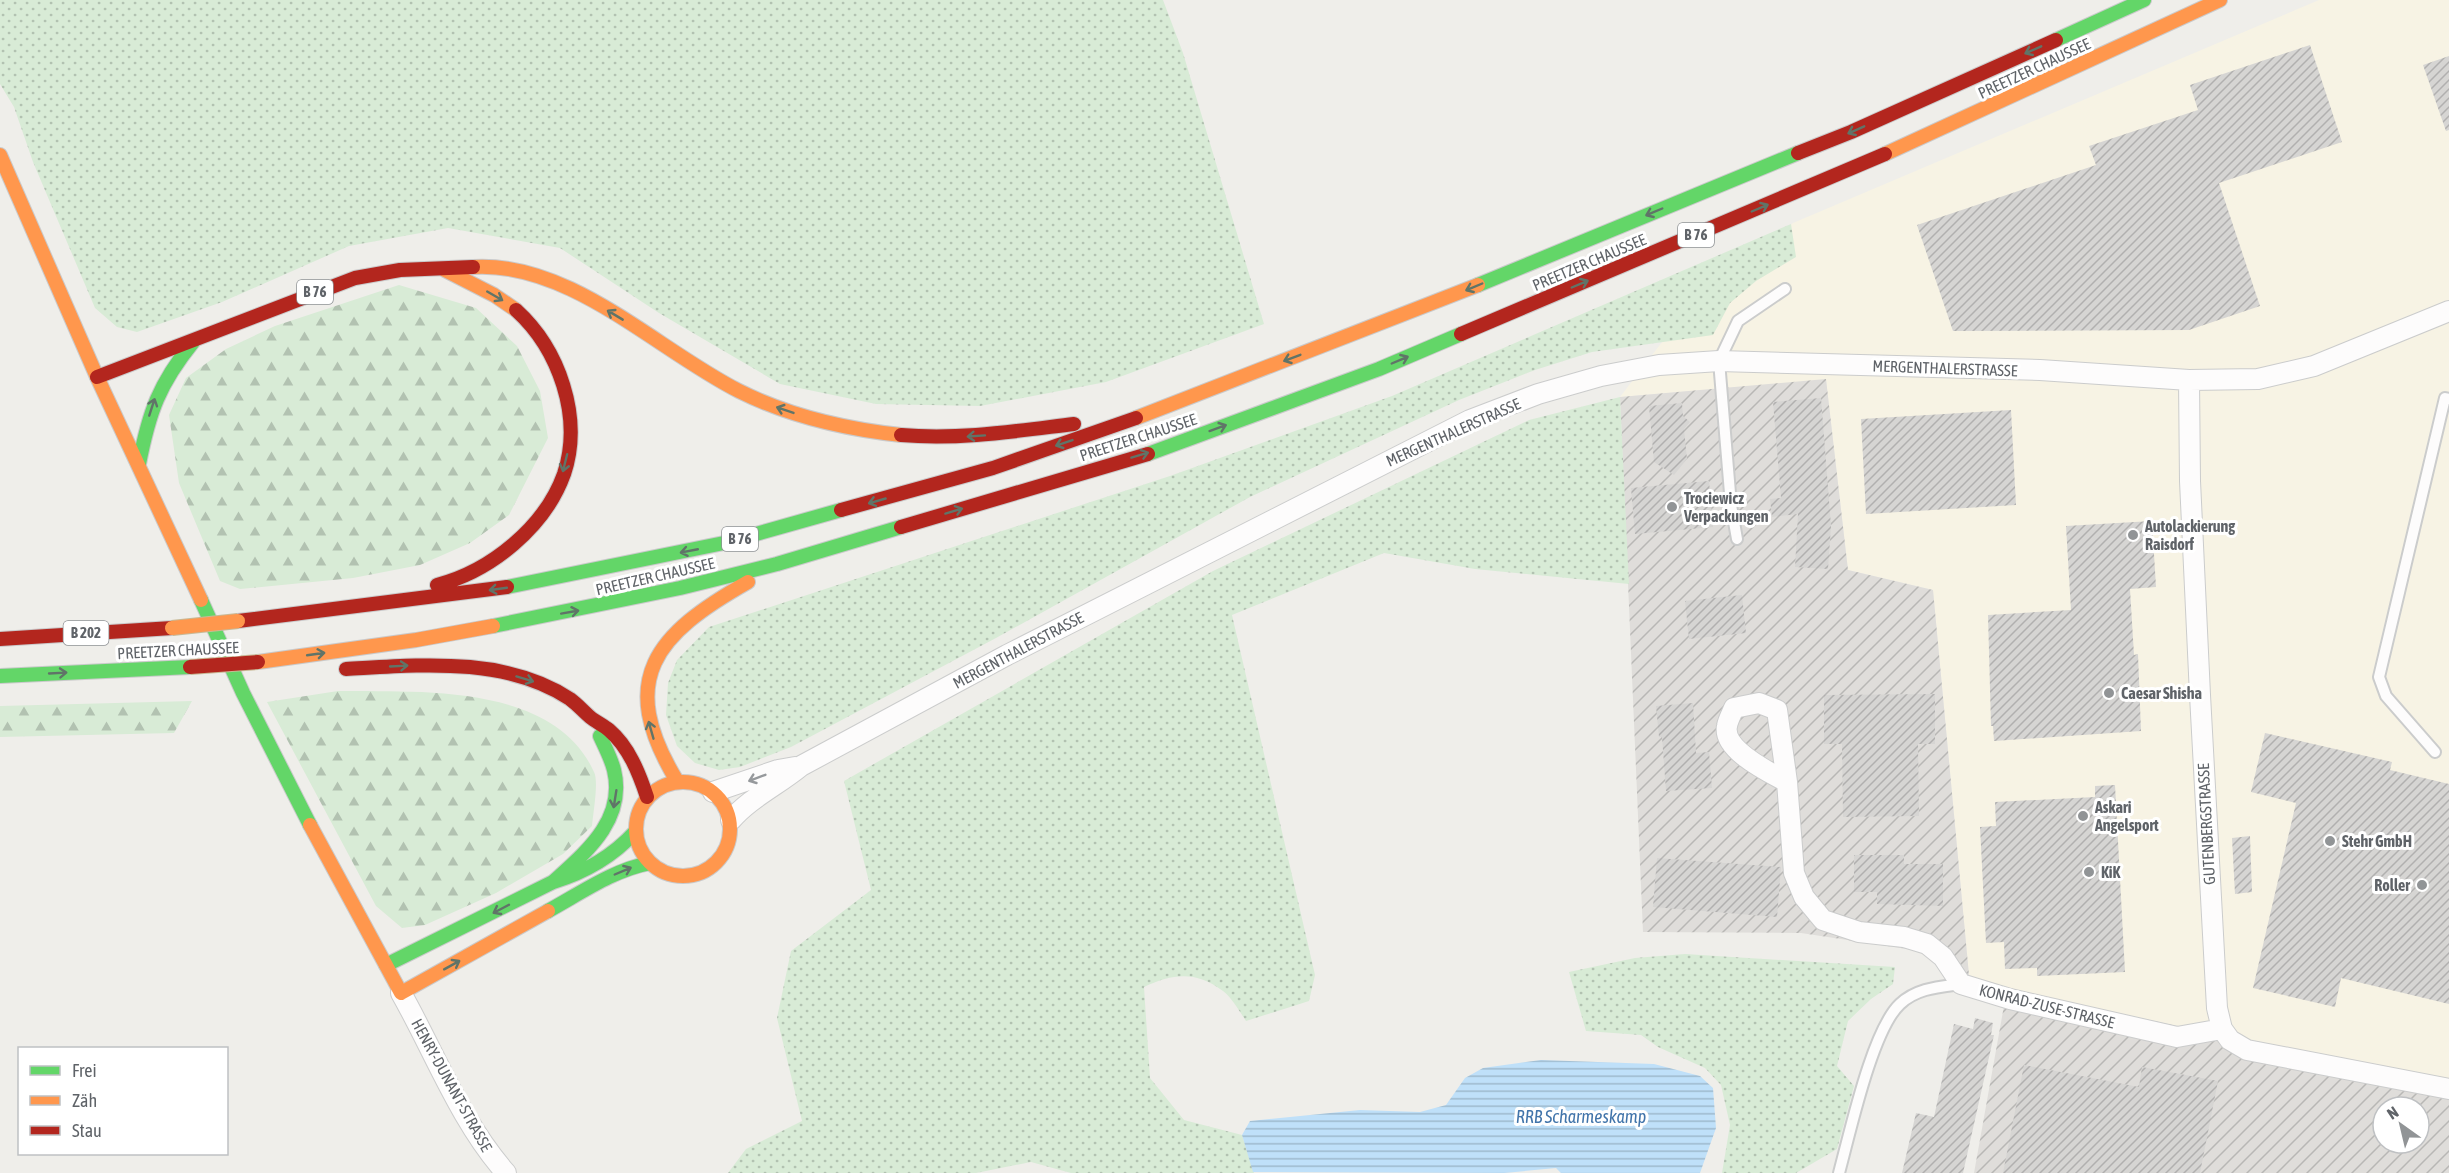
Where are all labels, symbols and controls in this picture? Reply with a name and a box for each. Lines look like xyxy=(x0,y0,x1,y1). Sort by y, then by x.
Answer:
street label: PREETZER CHAUSSEE xyxy=(1975,34,2093,102)
one-way arrow xyxy=(2025,45,2043,56)
one-way arrow xyxy=(1847,125,1865,136)
one-way arrow xyxy=(1750,202,1768,213)
one-way arrow xyxy=(1645,207,1663,218)
road number: B 76 xyxy=(1678,223,1714,247)
street label: PREETZER CHAUSSEE xyxy=(1530,230,1649,294)
one-way arrow xyxy=(1570,278,1589,289)
road number: B 76 xyxy=(297,280,333,304)
one-way arrow xyxy=(1465,282,1483,293)
one-way arrow xyxy=(486,290,503,302)
one-way arrow xyxy=(607,308,624,320)
one-way arrow xyxy=(1283,354,1302,365)
one-way arrow xyxy=(1391,354,1409,365)
street label: MERGENTHALERSTRASSE xyxy=(1872,356,2018,380)
street label: MERGENTHALERSTRASSE xyxy=(1383,394,1523,470)
one-way arrow xyxy=(148,398,159,417)
one-way arrow xyxy=(776,403,795,414)
street label: PREETZER CHAUSSEE xyxy=(1077,410,1199,464)
one-way arrow xyxy=(1208,422,1227,433)
one-way arrow xyxy=(967,431,987,442)
one-way arrow xyxy=(1054,438,1073,449)
one-way arrow xyxy=(1130,449,1149,460)
one-way arrow xyxy=(559,453,571,472)
place label: Trociewicz Verpackungen xyxy=(1683,489,1769,525)
one-way arrow xyxy=(868,496,887,507)
marker: Trociewicz Verpackungen xyxy=(1665,500,1679,514)
one-way arrow xyxy=(944,505,963,516)
place label: Autolackierung Raisdorf xyxy=(2144,517,2235,553)
road number: B 76 xyxy=(722,527,758,551)
marker: Autolackierung Raisdorf xyxy=(2126,528,2140,542)
one-way arrow xyxy=(680,545,699,557)
street label: PREETZER CHAUSSEE xyxy=(594,554,716,598)
one-way arrow xyxy=(488,583,508,594)
one-way arrow xyxy=(560,606,580,617)
street label: MERGENTHALERSTRASSE xyxy=(950,608,1086,692)
road number: B 202 xyxy=(64,621,109,645)
street label: PREETZER CHAUSSEE xyxy=(117,638,239,662)
one-way arrow xyxy=(306,648,325,659)
one-way arrow xyxy=(388,660,408,671)
one-way arrow xyxy=(48,667,68,678)
one-way arrow xyxy=(515,674,534,685)
place label: Caesar Shisha xyxy=(2121,684,2202,702)
marker: Caesar Shisha xyxy=(2102,686,2116,700)
one-way arrow xyxy=(645,721,656,740)
street label: GUTENBERGSTRASSE xyxy=(2194,763,2218,885)
one-way arrow xyxy=(748,773,767,784)
one-way arrow xyxy=(609,788,620,808)
place label: Askari Angelsport xyxy=(2094,798,2159,834)
marker: Askari Angelsport xyxy=(2076,809,2090,823)
place label: Stehr GmbH xyxy=(2342,832,2412,850)
marker: Stehr GmbH xyxy=(2323,834,2337,848)
place label: KiK xyxy=(2101,863,2121,881)
one-way arrow xyxy=(614,864,632,875)
marker: KiK xyxy=(2082,865,2096,879)
place label: Roller xyxy=(2374,876,2410,894)
marker: Roller xyxy=(2415,878,2429,892)
one-way arrow xyxy=(492,904,510,916)
one-way arrow xyxy=(443,959,460,971)
street label: KONRAD-ZUSE-STRASSE xyxy=(1977,980,2117,1032)
street label: HENRY-DUNANT-STRASSE xyxy=(408,1016,496,1155)
legend xyxy=(18,1047,228,1155)
text: Frei xyxy=(72,1060,97,1081)
text: Zäh xyxy=(72,1090,97,1111)
north arrow xyxy=(2371,1095,2431,1155)
text: N xyxy=(2384,1102,2402,1123)
water label: RRB Scharmeskamp xyxy=(1516,1106,1646,1127)
text: Stau xyxy=(72,1120,102,1141)

